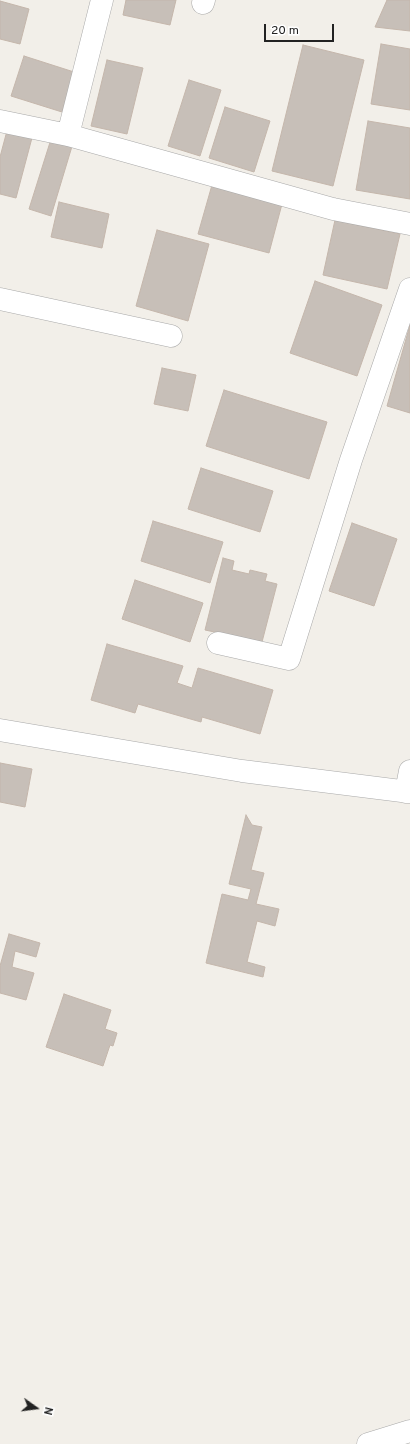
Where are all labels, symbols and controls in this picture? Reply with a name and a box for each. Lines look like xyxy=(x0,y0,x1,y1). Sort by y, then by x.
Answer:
scale bar xyxy=(266,16,336,42)
text: 20 m xyxy=(271,23,299,39)
north arrow xyxy=(16,1388,56,1428)
text: N xyxy=(40,1405,55,1416)

